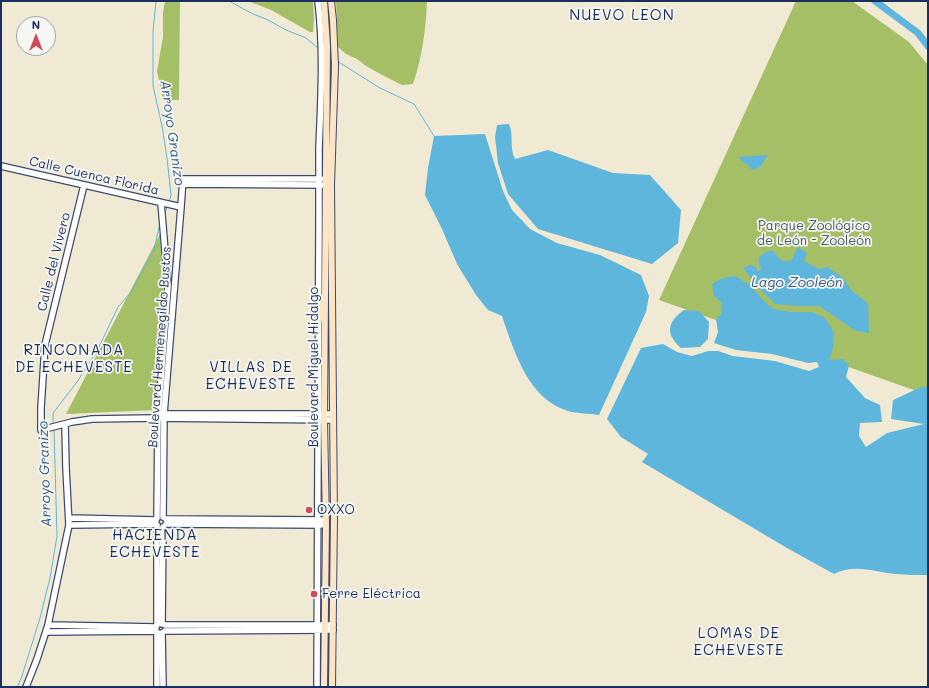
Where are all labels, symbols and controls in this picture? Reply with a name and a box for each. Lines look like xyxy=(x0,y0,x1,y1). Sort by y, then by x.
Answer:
district label: NUEVO LEON xyxy=(569,6,675,24)
north arrow xyxy=(16,16,56,56)
text: N xyxy=(32,17,40,32)
water label: Arroyo Granizo xyxy=(156,79,188,187)
street label: Calle Cuenca Florida xyxy=(28,153,160,199)
street label: Calle del Vivero xyxy=(34,211,74,313)
park label: Parque Zoológico de León - Zooleón xyxy=(757,218,871,249)
street label: Boulevard Hermenegildo Bustos xyxy=(145,246,175,448)
water label: Lago Zooleón xyxy=(751,275,843,291)
street label: Boulevard Miguel Hidalgo xyxy=(306,287,322,447)
district label: RINCONADA DE ECHEVESTE xyxy=(15,341,133,376)
district label: VILLAS DE ECHEVESTE xyxy=(205,358,297,393)
water label: Arroyo Granizo xyxy=(35,421,55,527)
place label: OXXO xyxy=(317,502,355,518)
marker: OXXO xyxy=(304,505,314,515)
district label: HACIENDA ECHEVESTE xyxy=(109,526,201,561)
place label: Ferre Eléctrica xyxy=(322,586,421,602)
marker: Ferre Eléctrica xyxy=(309,589,319,599)
district label: LOMAS DE ECHEVESTE xyxy=(693,624,785,659)

